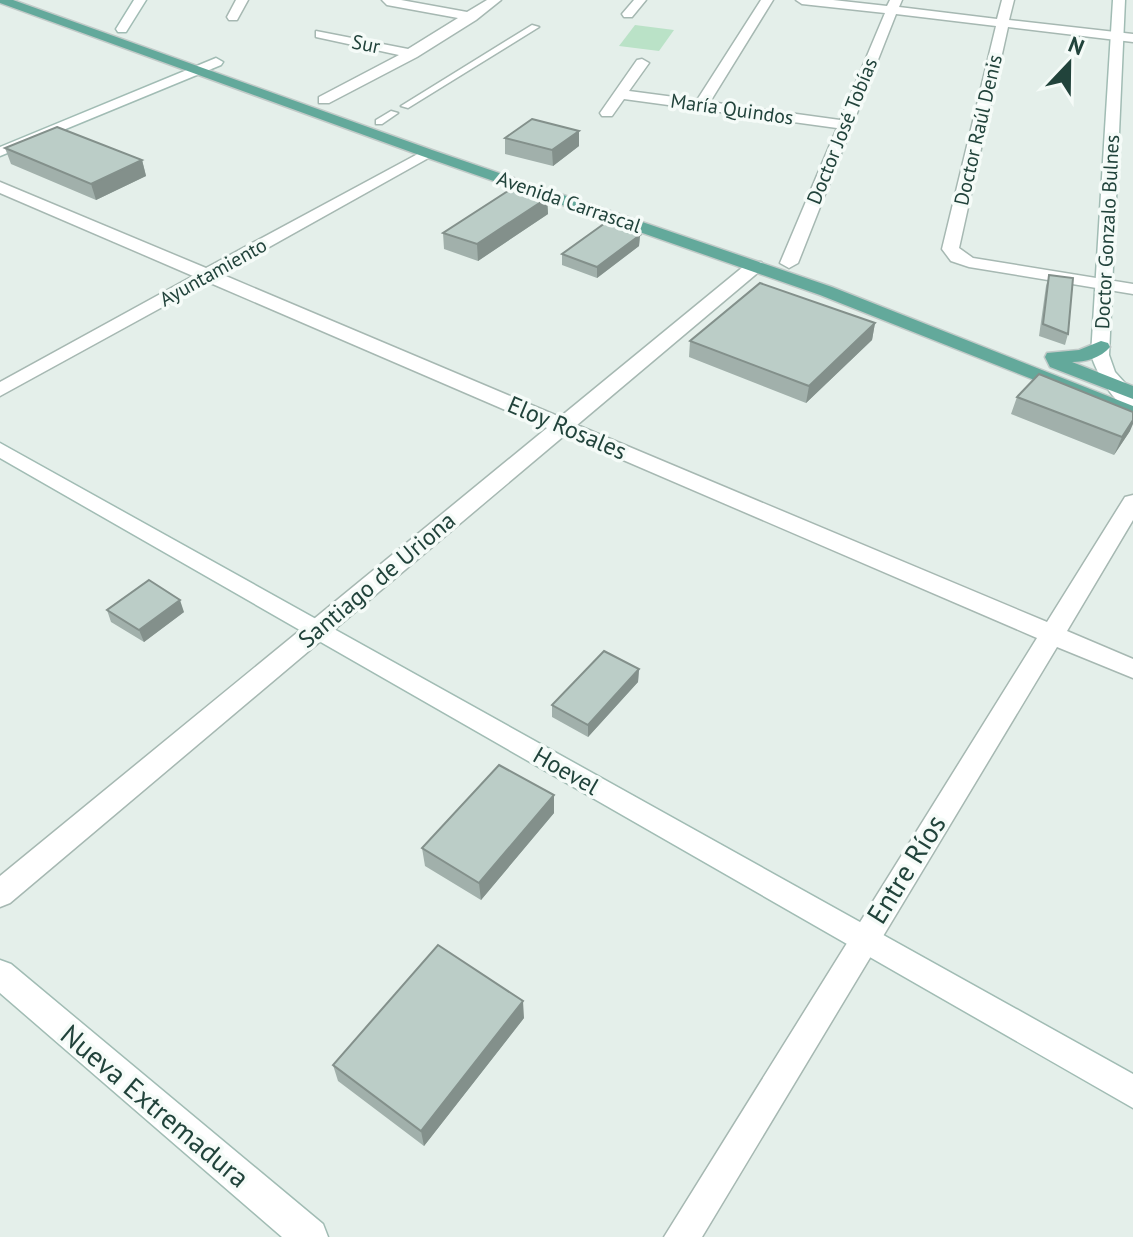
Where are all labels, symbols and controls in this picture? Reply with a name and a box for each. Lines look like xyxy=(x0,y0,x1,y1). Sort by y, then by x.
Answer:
north arrow xyxy=(1029,24,1109,104)
street label: Sur xyxy=(350,28,383,60)
text: N xyxy=(1065,30,1088,61)
street label: Doctor Raúl Denis xyxy=(948,52,1008,208)
street label: Doctor José Tobías xyxy=(801,54,883,208)
street label: María Quindos xyxy=(669,88,795,130)
street label: Doctor Gonzalo Bulnes xyxy=(1089,134,1125,330)
street label: Avenida Carrascal xyxy=(494,165,645,239)
street label: Ayuntamiento xyxy=(155,232,271,312)
street label: Eloy Rosales xyxy=(503,389,631,467)
street label: Santiago de Uriona xyxy=(292,505,462,655)
street label: Hoevel xyxy=(528,739,605,802)
street label: Entre Ríos xyxy=(858,807,954,930)
street label: Nueva Extremadura xyxy=(53,1016,257,1195)

